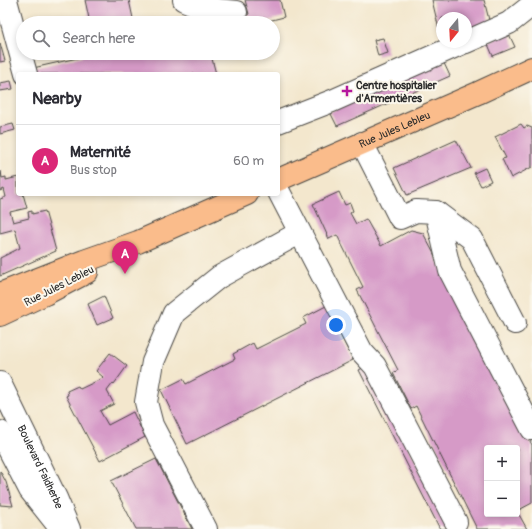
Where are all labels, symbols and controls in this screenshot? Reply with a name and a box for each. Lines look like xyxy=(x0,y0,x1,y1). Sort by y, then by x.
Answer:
north arrow xyxy=(436,12,472,48)
search box xyxy=(16,16,280,60)
icon: search xyxy=(30,27,52,49)
text: Search here xyxy=(62,29,135,48)
place label: Centre hospitalier d'Armentières xyxy=(356,79,438,105)
marker: Centre hospitalier d'Armentières xyxy=(341,85,353,97)
text: Nearby xyxy=(32,88,81,109)
street label: Rue Jules Lebleu xyxy=(357,108,432,151)
text: Maternité xyxy=(70,143,131,162)
text: A xyxy=(41,153,49,169)
text: 60 m xyxy=(233,153,264,169)
text: Bus stop xyxy=(70,162,117,178)
pin: A xyxy=(112,241,138,274)
street label: Rue Jules Lebleu xyxy=(22,263,96,309)
your location xyxy=(326,315,346,335)
street label: Boulevard Faidherbe xyxy=(15,423,66,511)
map controls xyxy=(484,445,520,517)
button: + xyxy=(484,445,520,481)
button: − xyxy=(484,481,520,517)

